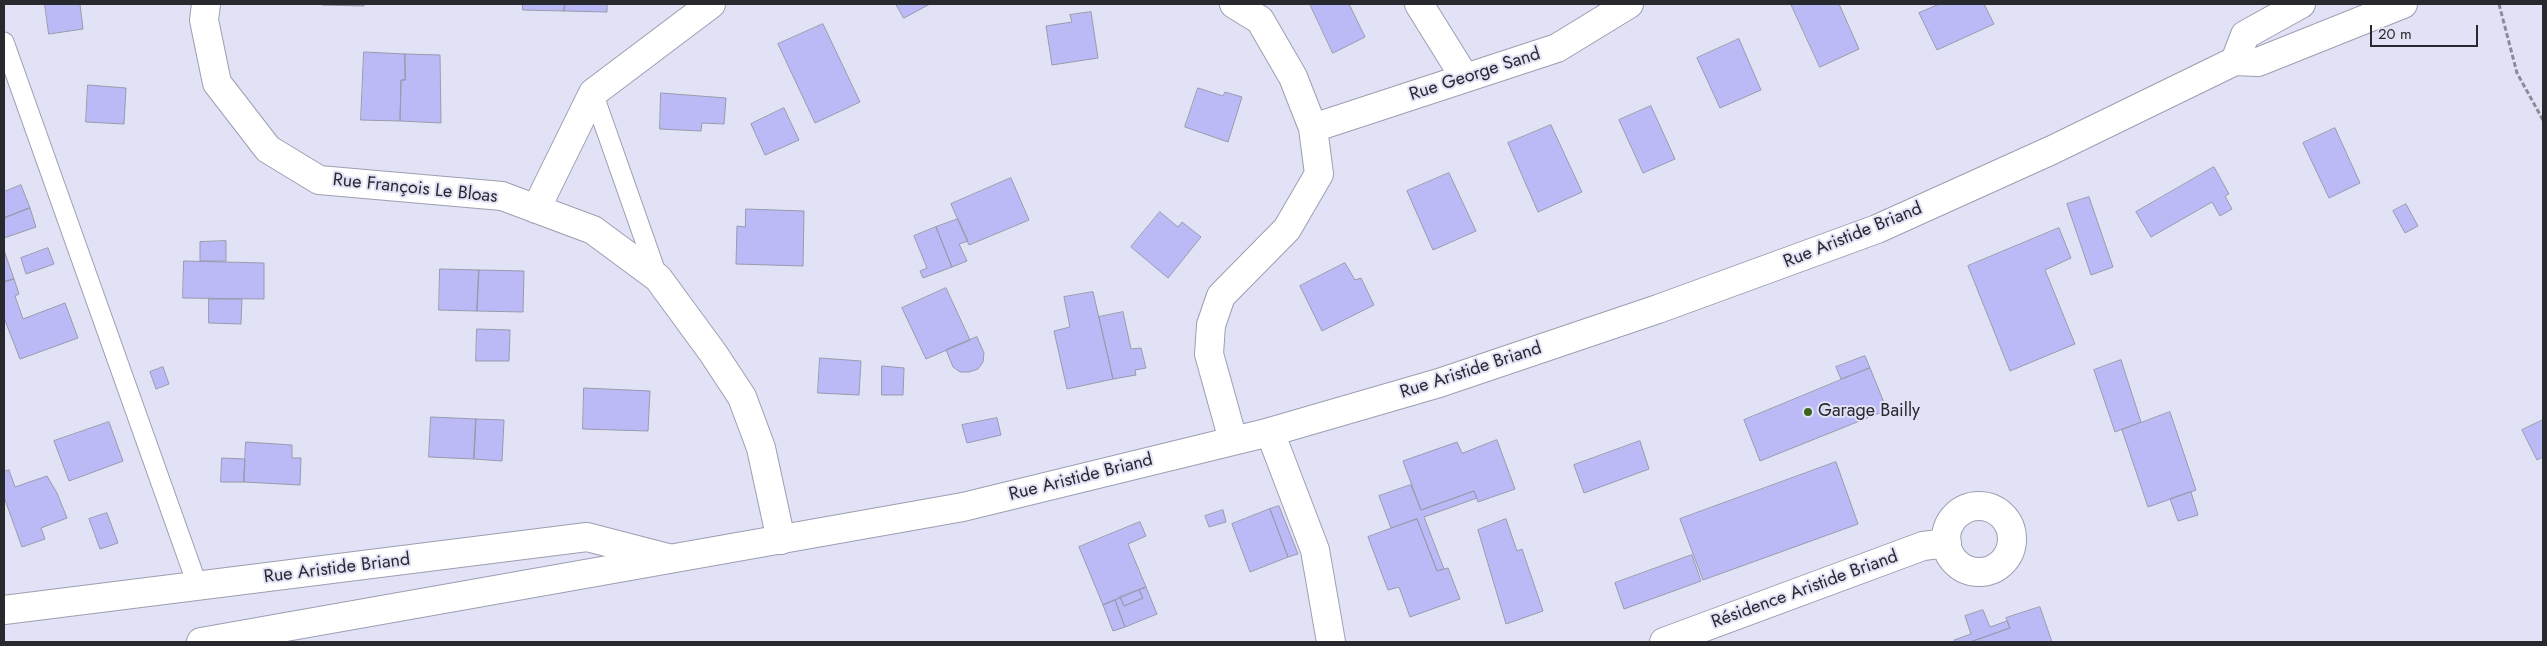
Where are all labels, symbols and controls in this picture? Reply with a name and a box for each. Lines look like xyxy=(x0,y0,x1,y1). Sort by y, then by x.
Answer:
scale bar xyxy=(2372,15,2480,47)
text: 20 m xyxy=(2378,23,2412,45)
street label: Rue George Sand xyxy=(1407,44,1543,106)
street label: Rue François Le Bloas xyxy=(332,170,498,208)
street label: Rue Aristide Briand xyxy=(1781,198,1925,274)
street label: Rue Aristide Briand xyxy=(1398,338,1544,404)
place label: Garage Bailly xyxy=(1818,401,1920,423)
marker: Garage Bailly xyxy=(1802,406,1814,418)
street label: Rue Aristide Briand xyxy=(1007,450,1155,506)
street label: Résidence Aristide Briand xyxy=(1709,546,1901,634)
street label: Rue Aristide Briand xyxy=(263,549,411,589)

